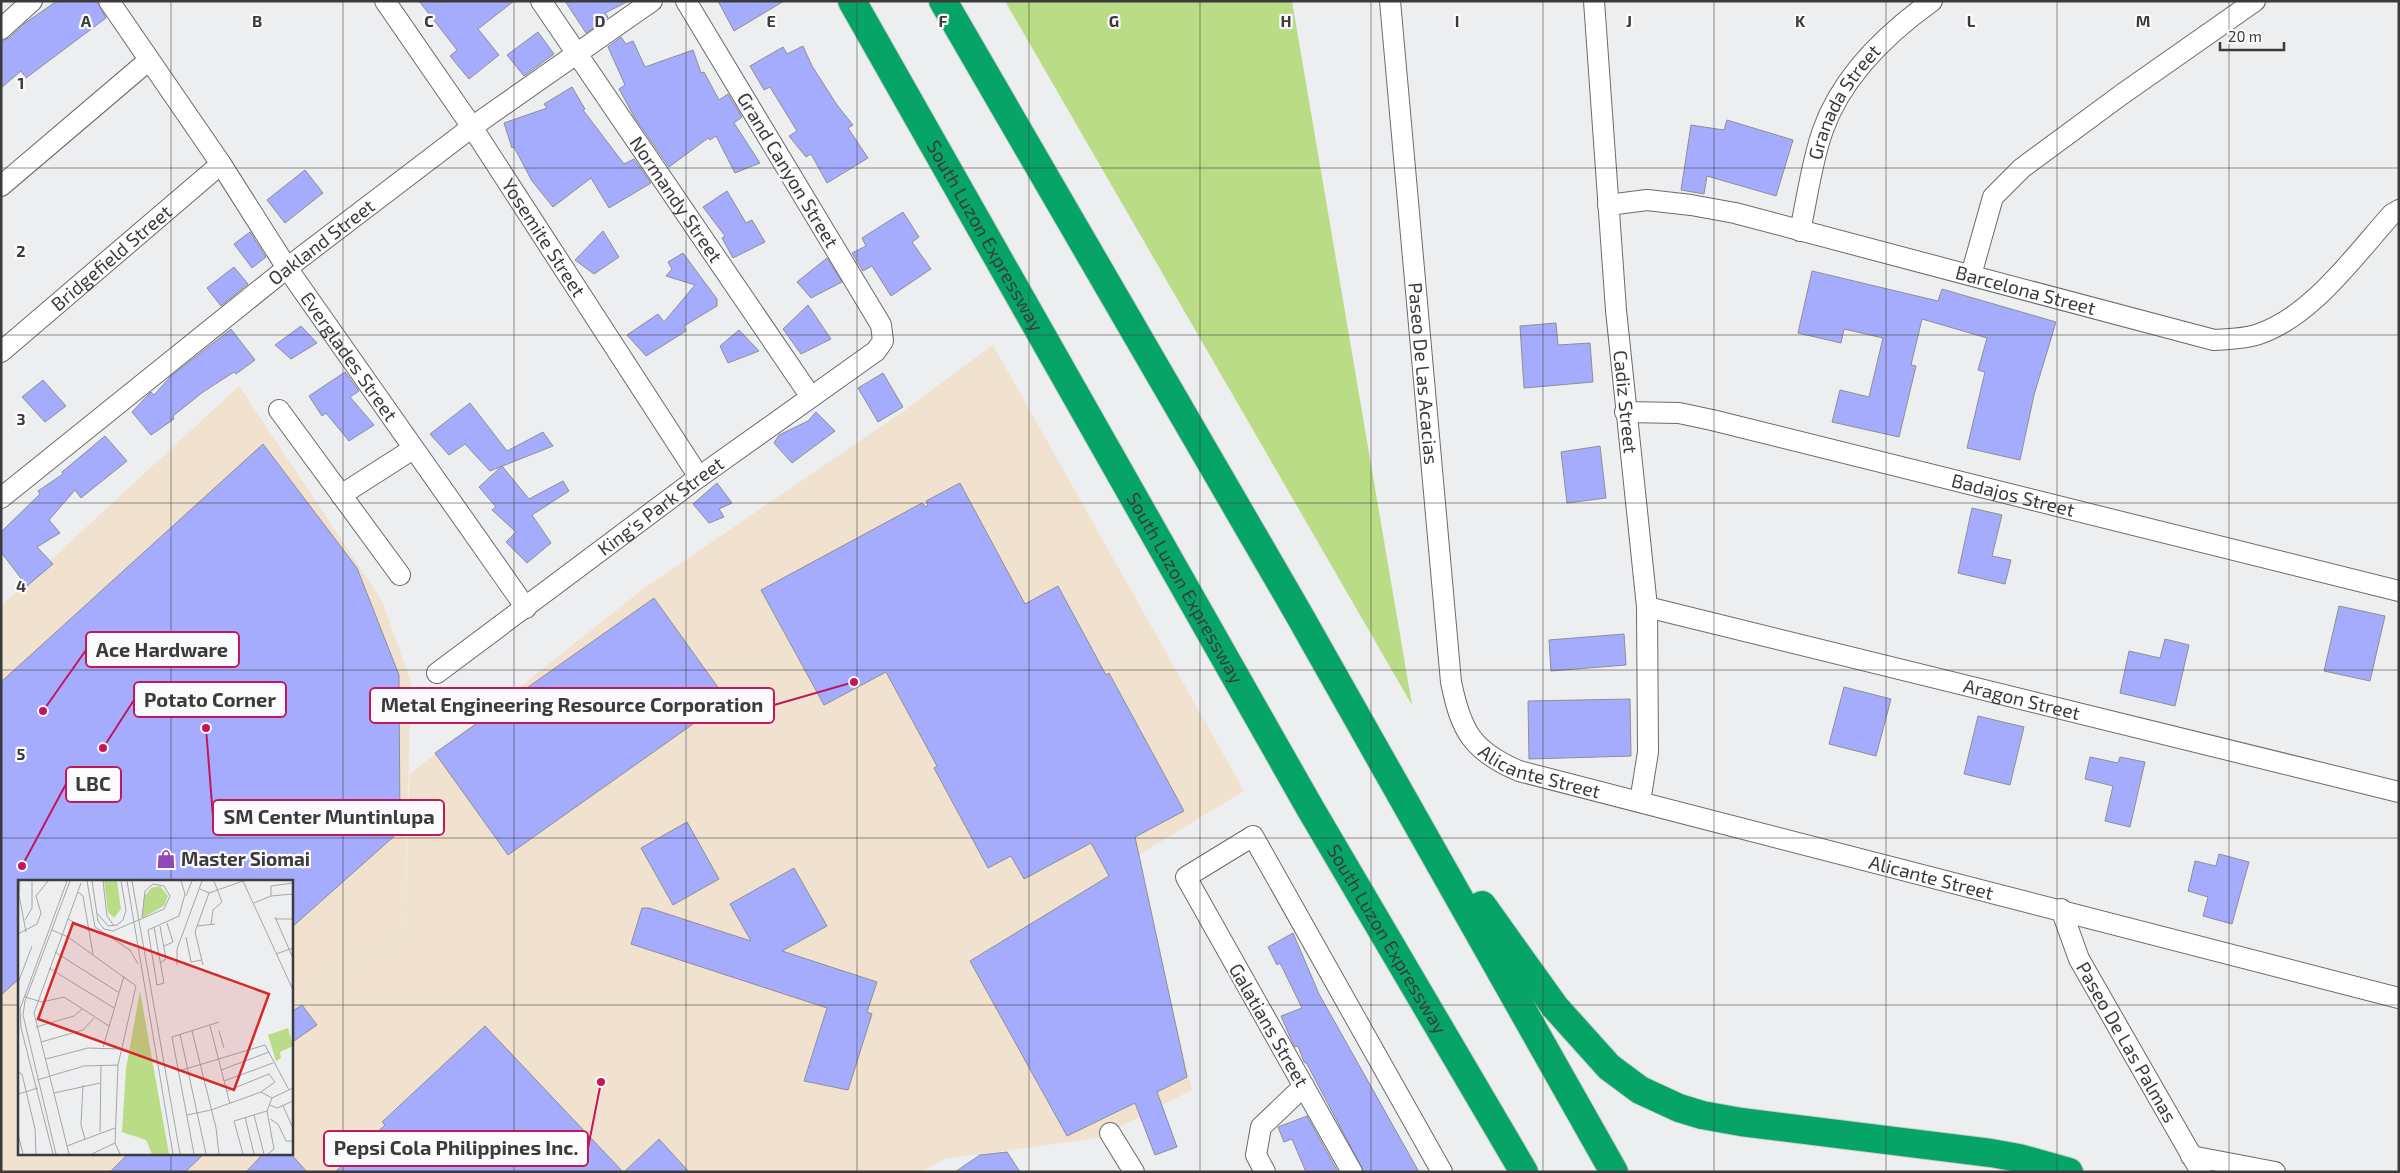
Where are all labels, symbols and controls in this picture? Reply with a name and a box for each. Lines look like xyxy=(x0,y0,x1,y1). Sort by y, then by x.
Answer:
text: A xyxy=(81,11,92,30)
text: B xyxy=(252,11,262,30)
text: C xyxy=(424,11,434,30)
text: D xyxy=(595,11,606,30)
text: E xyxy=(766,11,776,30)
text: F xyxy=(939,11,948,30)
text: G xyxy=(1109,11,1119,30)
text: H xyxy=(1280,11,1292,30)
text: I xyxy=(1455,11,1459,30)
text: J xyxy=(1626,11,1632,30)
text: K xyxy=(1795,11,1806,30)
text: L xyxy=(1967,11,1976,30)
text: M xyxy=(2136,11,2150,30)
scale bar xyxy=(2220,20,2284,52)
text: 20 m xyxy=(2228,27,2262,45)
street label: Granada Street xyxy=(1803,39,1885,162)
text: 1 xyxy=(18,73,24,92)
street label: Grand Canyon Street xyxy=(733,88,844,252)
street label: Normandy Street xyxy=(626,132,728,266)
street label: South Luzon Expressway xyxy=(922,136,1049,335)
street label: Yosemite Street xyxy=(497,174,591,301)
street label: Oakland Street xyxy=(263,194,379,290)
street label: Bridgefield Street xyxy=(46,200,176,315)
text: 2 xyxy=(16,241,26,260)
street label: Barcelona Street xyxy=(1953,260,2098,319)
street label: Paseo De Las Acacias xyxy=(1404,281,1443,466)
street label: Everglades Street xyxy=(296,287,403,425)
street label: Cadiz Street xyxy=(1609,349,1643,454)
text: 3 xyxy=(16,409,26,428)
street label: King's Park Street xyxy=(593,451,728,560)
street label: Badajos Street xyxy=(1949,468,2077,521)
street label: South Luzon Expressway xyxy=(1122,488,1249,687)
text: 4 xyxy=(16,576,26,595)
callout: Ace Hardware xyxy=(86,632,239,667)
text: Ace Hardware xyxy=(96,637,228,661)
street label: Aragon Street xyxy=(1961,673,2083,724)
callout: Potato Corner xyxy=(134,682,286,717)
text: Potato Corner xyxy=(144,687,276,711)
callout: Metal Engineering Resource Corporation xyxy=(370,688,774,723)
text: Metal Engineering Resource Corporation xyxy=(381,692,763,716)
street label: Alicante Street xyxy=(1474,739,1603,803)
text: 5 xyxy=(17,744,26,763)
callout: LBC xyxy=(66,767,121,802)
text: LBC xyxy=(75,771,111,795)
callout: SM Center Muntinlupa xyxy=(213,800,444,835)
text: SM Center Muntinlupa xyxy=(223,804,435,828)
street label: South Luzon Expressway xyxy=(1323,840,1452,1038)
place label: Master Siomai xyxy=(181,847,310,870)
shop icon: Master Siomai xyxy=(155,848,177,870)
street label: Alicante Street xyxy=(1867,850,1996,904)
inset map xyxy=(18,880,292,1156)
street label: Paseo De Las Palmas xyxy=(2072,957,2182,1126)
street label: Galatians Street xyxy=(1225,959,1314,1090)
callout: Pepsi Cola Philippines Inc. xyxy=(324,1131,588,1166)
text: Pepsi Cola Philippines Inc. xyxy=(334,1135,578,1159)

